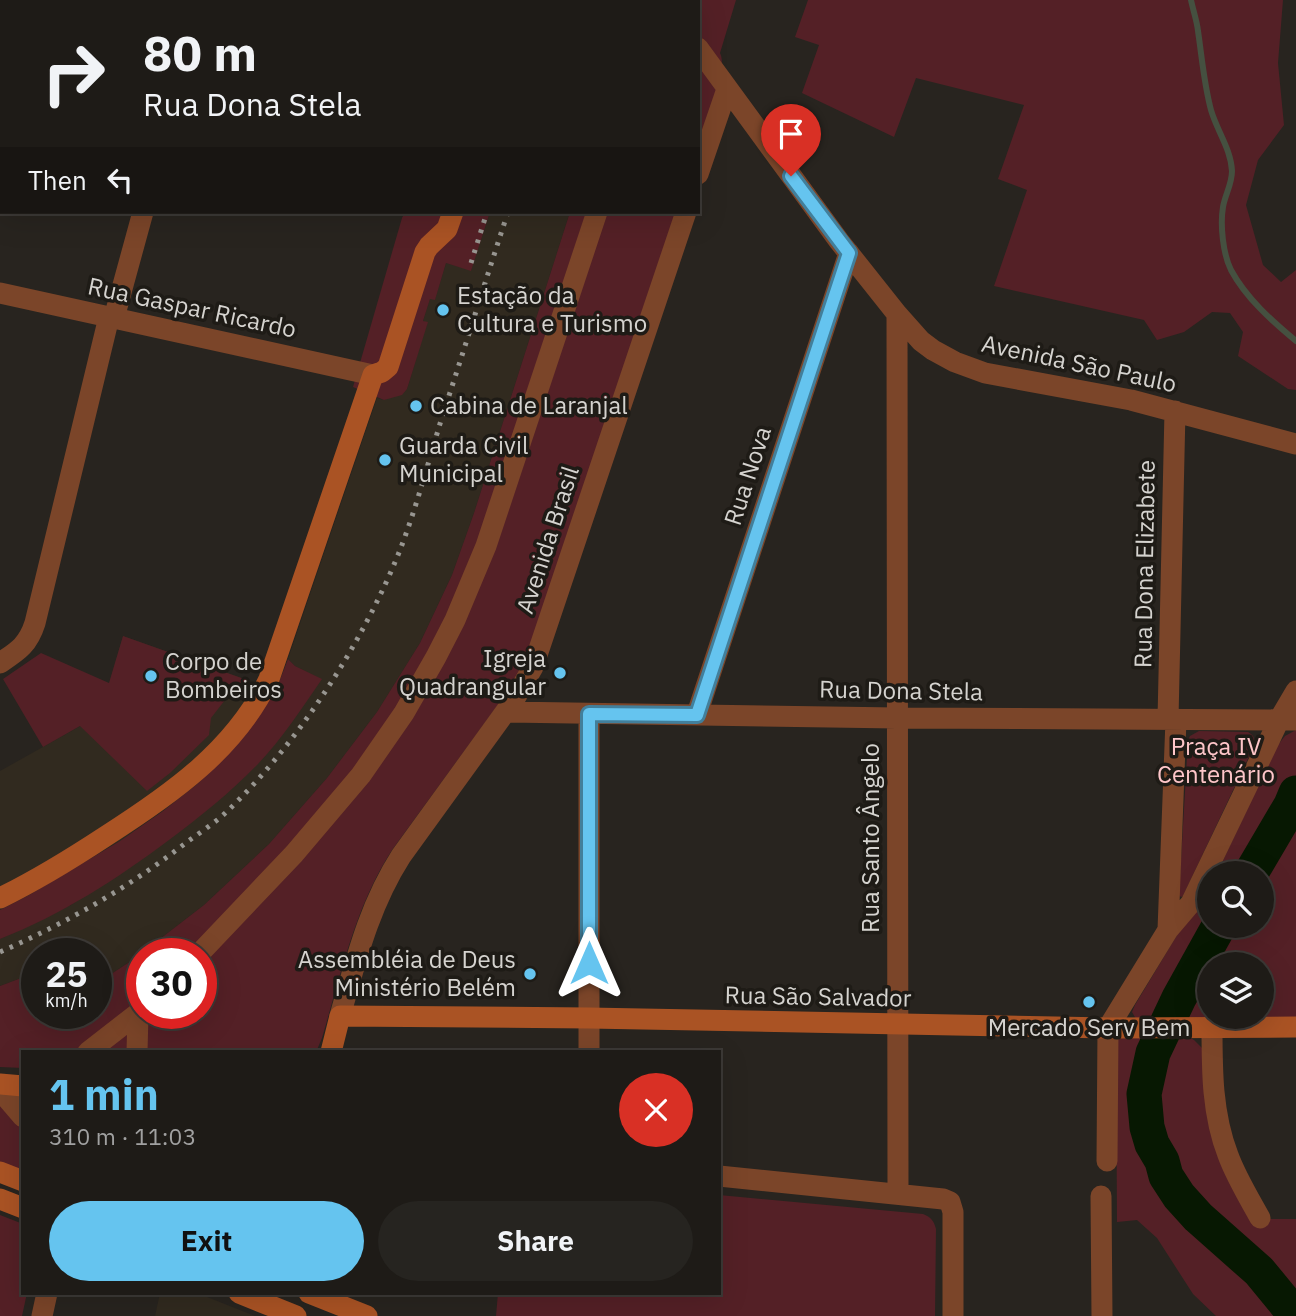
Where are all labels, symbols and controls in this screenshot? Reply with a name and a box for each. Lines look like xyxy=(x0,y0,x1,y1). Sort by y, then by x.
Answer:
text: 80 m xyxy=(143,21,257,84)
icon: right xyxy=(28,28,119,119)
text: Rua Dona Stela xyxy=(143,83,362,125)
pin xyxy=(761,104,821,176)
icon: arrive xyxy=(772,115,810,153)
icon: left xyxy=(101,161,139,199)
text: Then xyxy=(28,163,87,197)
street label: Rua Gaspar Ricardo xyxy=(85,269,299,345)
place label: Estação da Cultura e Turismo xyxy=(457,279,647,339)
marker: Estação da Cultura e Turismo xyxy=(435,302,451,318)
street label: Avenida São Paulo xyxy=(979,327,1180,399)
place label: Cabina de Laranjal xyxy=(430,389,628,421)
marker: Cabina de Laranjal xyxy=(408,398,424,414)
street label: Rua Nova xyxy=(716,422,778,529)
place label: Guarda Civil Municipal xyxy=(399,429,528,489)
marker: Guarda Civil Municipal xyxy=(377,452,393,468)
street label: Rua Dona Elizabete xyxy=(1126,460,1162,668)
street label: Avenida Brasil xyxy=(508,462,586,617)
place label: Igreja Quadrangular xyxy=(399,642,546,702)
place label: Corpo de Bombeiros xyxy=(165,645,282,705)
marker: Igreja Quadrangular xyxy=(552,665,568,681)
marker: Corpo de Bombeiros xyxy=(143,668,159,684)
street label: Rua Dona Stela xyxy=(819,673,983,707)
park label: Praça IV Centenário xyxy=(1157,730,1275,790)
street label: Rua Santo Ângelo xyxy=(854,743,886,933)
map controls xyxy=(1197,861,1274,1029)
button: search xyxy=(1197,861,1274,938)
position arrow xyxy=(552,926,626,1000)
speed limit sign: 30 xyxy=(126,938,217,1029)
place label: Assembléia de Deus Ministério Belém xyxy=(298,943,516,1003)
text: 25 xyxy=(45,951,88,997)
button: layers xyxy=(1197,952,1274,1029)
marker: Assembléia de Deus Ministério Belém xyxy=(522,966,538,982)
street label: Rua São Salvador xyxy=(724,978,912,1014)
text: km/h xyxy=(45,989,88,1012)
marker: Mercado Serv Bem xyxy=(1081,994,1097,1010)
place label: Mercado Serv Bem xyxy=(988,1011,1190,1043)
text: 1 min xyxy=(49,1067,159,1122)
button: close xyxy=(619,1073,693,1147)
text: 310 m · 11:03 xyxy=(49,1121,196,1151)
button: Exit xyxy=(49,1201,364,1281)
button: Share xyxy=(378,1201,693,1281)

